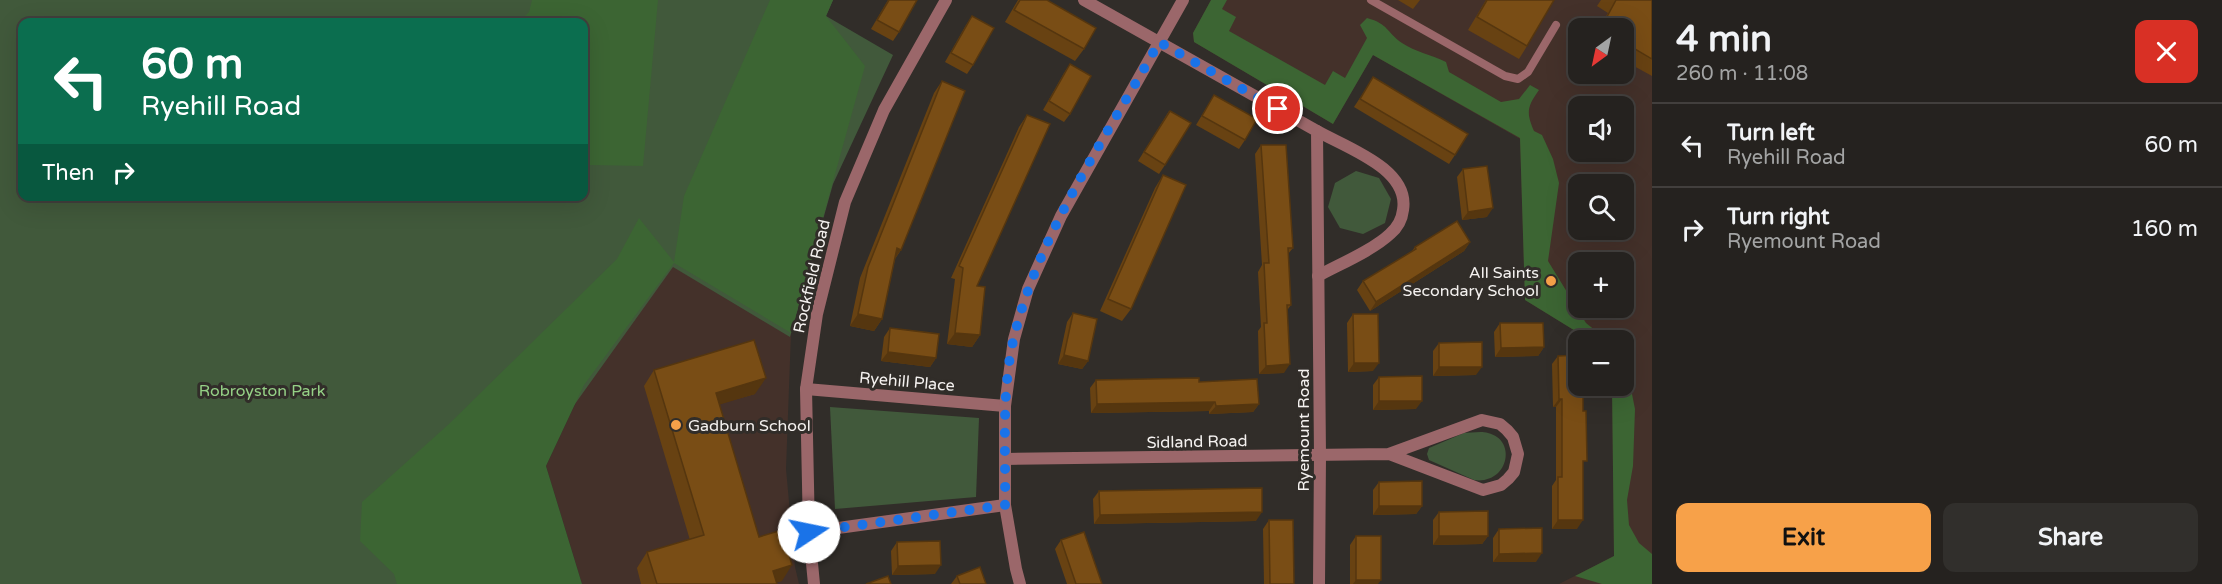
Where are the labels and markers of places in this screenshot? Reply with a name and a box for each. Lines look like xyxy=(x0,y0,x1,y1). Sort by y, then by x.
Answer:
pin xyxy=(1252,83,1303,134)
place label: All Saints Secondary School xyxy=(1403,263,1539,301)
marker: All Saints Secondary School xyxy=(1544,274,1558,288)
place label: Gadburn School xyxy=(688,416,811,436)
marker: Gadburn School xyxy=(669,418,683,432)

